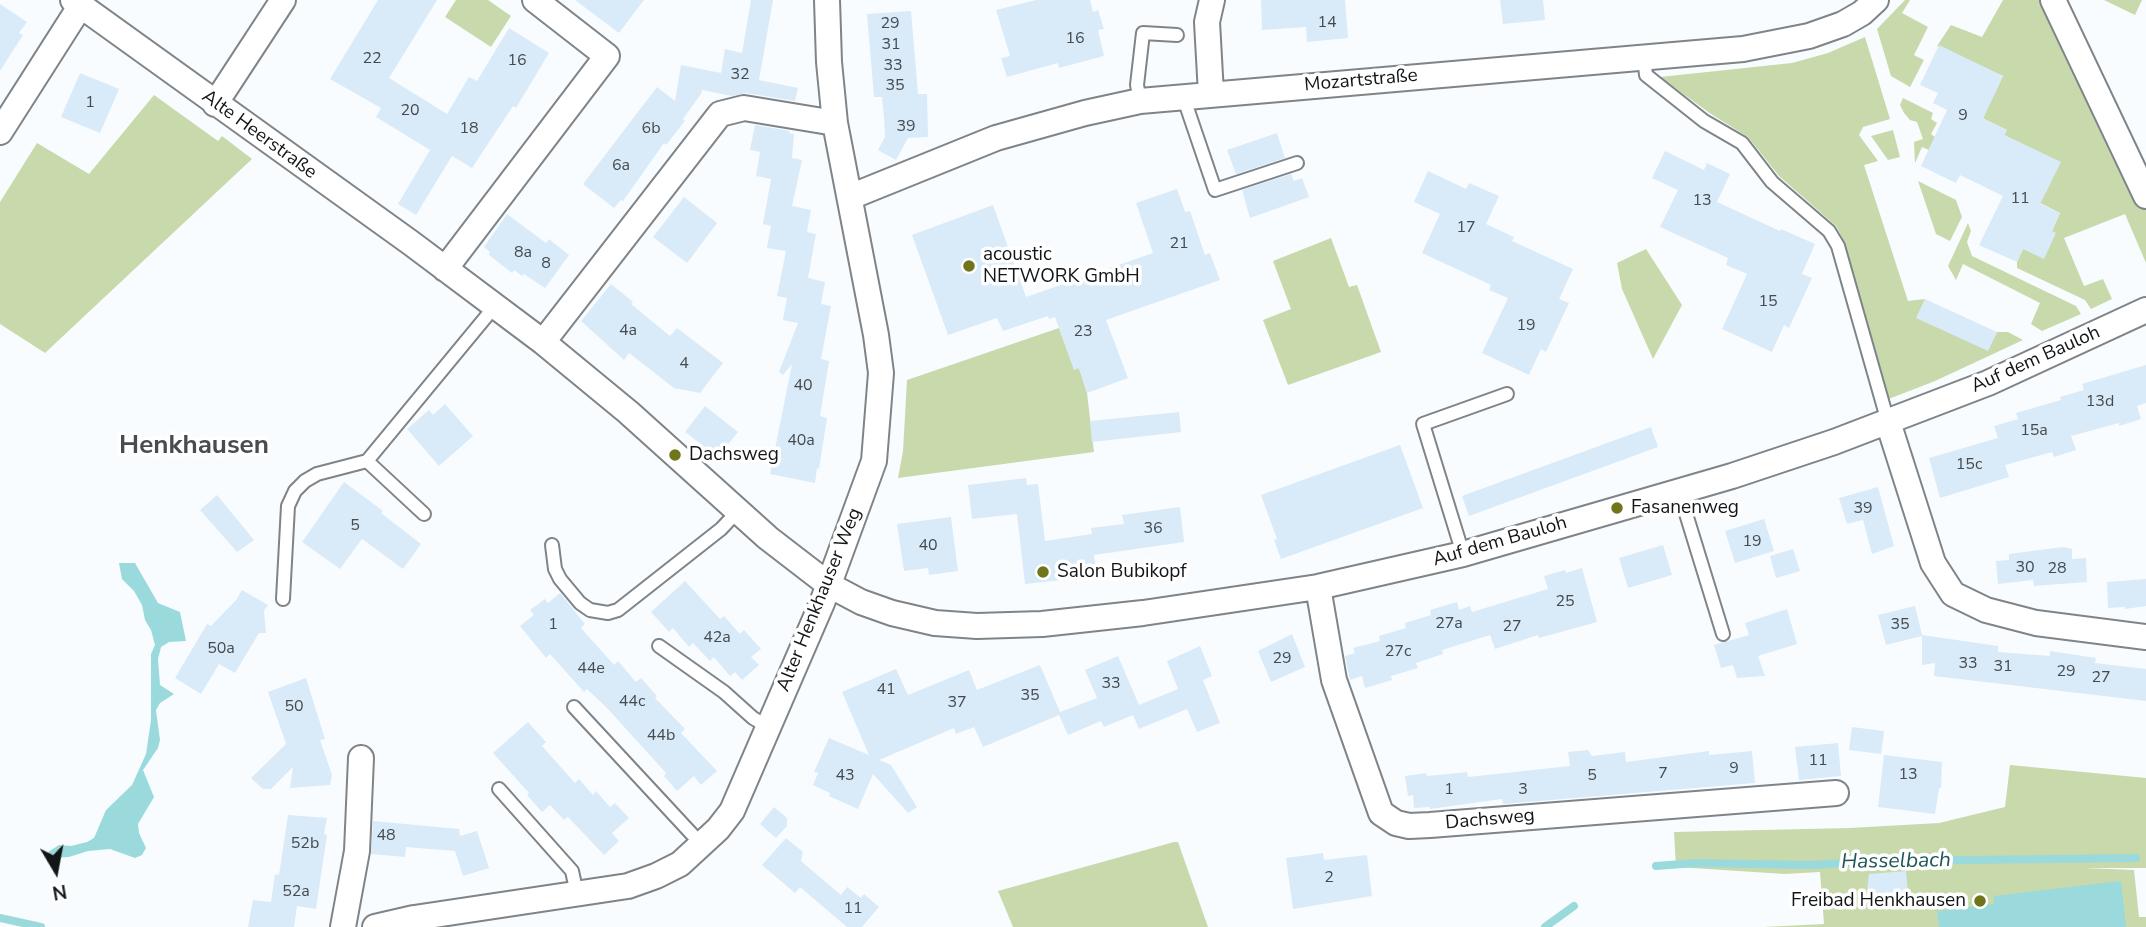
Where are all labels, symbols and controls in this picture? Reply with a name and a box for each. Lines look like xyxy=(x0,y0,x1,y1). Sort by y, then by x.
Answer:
house number: 14 xyxy=(1317,13,1337,33)
house number: 29 xyxy=(880,14,900,34)
house number: 16 xyxy=(1065,29,1085,49)
house number: 31 xyxy=(881,35,901,55)
house number: 22 xyxy=(362,49,382,69)
house number: 16 xyxy=(507,51,527,71)
house number: 33 xyxy=(883,56,903,76)
house number: 32 xyxy=(730,65,750,85)
street label: Mozartstraße xyxy=(1303,65,1419,97)
house number: 35 xyxy=(885,76,905,96)
street label: Alte Heerstraße xyxy=(197,86,321,184)
house number: 1 xyxy=(85,93,95,113)
house number: 20 xyxy=(400,101,420,121)
house number: 9 xyxy=(1958,106,1968,126)
house number: 39 xyxy=(896,117,916,137)
house number: 18 xyxy=(459,119,479,139)
house number: 6b xyxy=(642,119,660,139)
house number: 6a xyxy=(612,156,630,176)
house number: 11 xyxy=(2010,189,2030,209)
house number: 13 xyxy=(1692,191,1712,211)
house number: 17 xyxy=(1456,218,1476,238)
house number: 21 xyxy=(1169,234,1189,254)
house number: 8a xyxy=(514,243,532,263)
place label: acoustic NETWORK GmbH xyxy=(983,244,1140,288)
house number: 8 xyxy=(541,254,551,274)
marker: acoustic NETWORK GmbH xyxy=(961,258,977,274)
house number: 15 xyxy=(1758,292,1778,312)
house number: 19 xyxy=(1516,316,1536,336)
house number: 4a xyxy=(619,321,637,341)
street label: Auf dem Bauloh xyxy=(1968,321,2104,399)
house number: 23 xyxy=(1073,322,1093,342)
house number: 4 xyxy=(679,354,689,374)
house number: 40 xyxy=(793,376,813,396)
house number: 13d xyxy=(2086,392,2114,412)
house number: 15a xyxy=(2020,421,2048,441)
district label: Henkhausen xyxy=(119,431,269,463)
house number: 40a xyxy=(787,431,815,451)
place label: Dachsweg xyxy=(689,444,779,466)
marker: Dachsweg xyxy=(667,447,683,463)
house number: 15c xyxy=(1956,455,1982,475)
place label: Fasanenweg xyxy=(1631,497,1739,519)
house number: 39 xyxy=(1853,499,1873,519)
marker: Fasanenweg xyxy=(1609,500,1625,516)
street label: Alter Henkhauser Weg xyxy=(773,505,867,695)
street label: Auf dem Bauloh xyxy=(1430,512,1570,572)
house number: 5 xyxy=(350,516,360,536)
house number: 36 xyxy=(1143,519,1163,539)
house number: 19 xyxy=(1742,532,1762,552)
house number: 40 xyxy=(918,536,938,556)
house number: 30 xyxy=(2015,558,2035,578)
house number: 28 xyxy=(2047,559,2067,579)
place label: Salon Bubikopf xyxy=(1057,561,1187,583)
marker: Salon Bubikopf xyxy=(1035,564,1051,580)
house number: 25 xyxy=(1555,592,1575,612)
house number: 27a xyxy=(1435,614,1463,634)
house number: 1 xyxy=(548,615,558,635)
house number: 35 xyxy=(1890,615,1910,635)
house number: 27 xyxy=(1502,617,1522,637)
house number: 42a xyxy=(703,628,731,648)
house number: 50a xyxy=(207,639,235,659)
house number: 27c xyxy=(1385,642,1411,662)
house number: 29 xyxy=(1272,649,1292,669)
house number: 33 xyxy=(1958,654,1978,674)
house number: 31 xyxy=(1993,657,2013,677)
house number: 44e xyxy=(577,659,605,679)
house number: 29 xyxy=(2056,662,2076,682)
house number: 27 xyxy=(2091,668,2111,688)
house number: 33 xyxy=(1101,674,1121,694)
house number: 41 xyxy=(876,680,896,700)
house number: 35 xyxy=(1020,686,1040,706)
house number: 44c xyxy=(619,692,645,712)
house number: 37 xyxy=(947,693,967,713)
house number: 50 xyxy=(284,697,304,717)
house number: 44b xyxy=(647,726,675,746)
house number: 11 xyxy=(1808,751,1828,771)
house number: 9 xyxy=(1729,759,1739,779)
house number: 7 xyxy=(1658,764,1668,784)
house number: 13 xyxy=(1898,765,1918,785)
house number: 43 xyxy=(835,766,855,786)
house number: 5 xyxy=(1587,766,1597,786)
house number: 1 xyxy=(1444,780,1454,800)
house number: 3 xyxy=(1518,780,1528,800)
street label: Dachsweg xyxy=(1444,805,1536,835)
house number: 48 xyxy=(376,826,396,846)
house number: 52b xyxy=(291,834,319,854)
north arrow xyxy=(21,836,91,906)
water label: Hasselbach xyxy=(1841,848,1951,876)
house number: 2 xyxy=(1324,868,1334,888)
text: N xyxy=(50,878,69,906)
house number: 52a xyxy=(282,882,310,902)
place label: Freibad Henkhausen xyxy=(1791,890,1966,912)
marker: Freibad Henkhausen xyxy=(1972,893,1988,909)
house number: 11 xyxy=(843,899,863,919)

